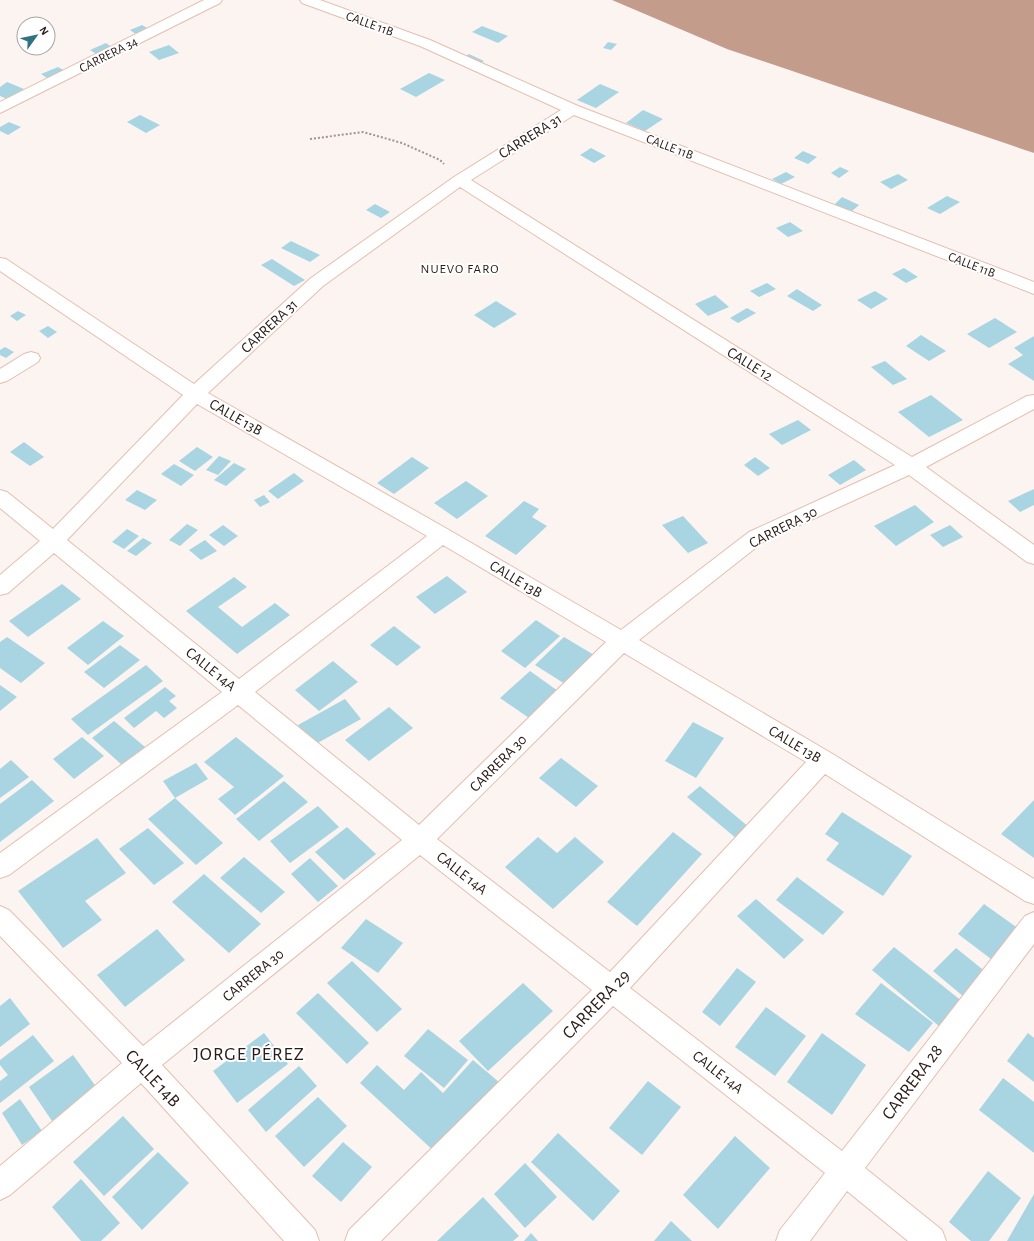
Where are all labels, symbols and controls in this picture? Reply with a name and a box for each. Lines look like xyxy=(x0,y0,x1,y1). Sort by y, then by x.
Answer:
street label: CALLE 11B xyxy=(344,10,395,39)
north arrow xyxy=(16,16,56,56)
text: N xyxy=(37,25,51,37)
street label: CARRERA 34 xyxy=(77,35,140,76)
street label: CARRERA 31 xyxy=(496,111,564,162)
street label: CALLE 11B xyxy=(644,132,695,162)
street label: CALLE 11B xyxy=(946,250,997,280)
district label: NUEVO FARO xyxy=(421,263,499,276)
street label: CARRERA 31 xyxy=(238,297,300,356)
street label: CALLE 12 xyxy=(724,345,775,384)
street label: CALLE 13B xyxy=(207,396,265,438)
street label: CARRERA 30 xyxy=(747,504,820,551)
street label: CALLE 13B xyxy=(487,558,544,601)
street label: CALLE 14A xyxy=(183,645,239,694)
street label: CALLE 13B xyxy=(766,723,823,766)
street label: CARRERA 30 xyxy=(467,732,530,795)
street label: CALLE 14A xyxy=(434,849,490,898)
street label: CARRERA 30 xyxy=(220,946,287,1004)
street label: CARRERA 29 xyxy=(560,967,634,1043)
street label: CARRERA 28 xyxy=(879,1042,947,1123)
district label: JORGE PÉREZ xyxy=(193,1043,305,1064)
street label: CALLE 14B xyxy=(122,1047,183,1111)
street label: CALLE 14A xyxy=(690,1048,746,1097)

